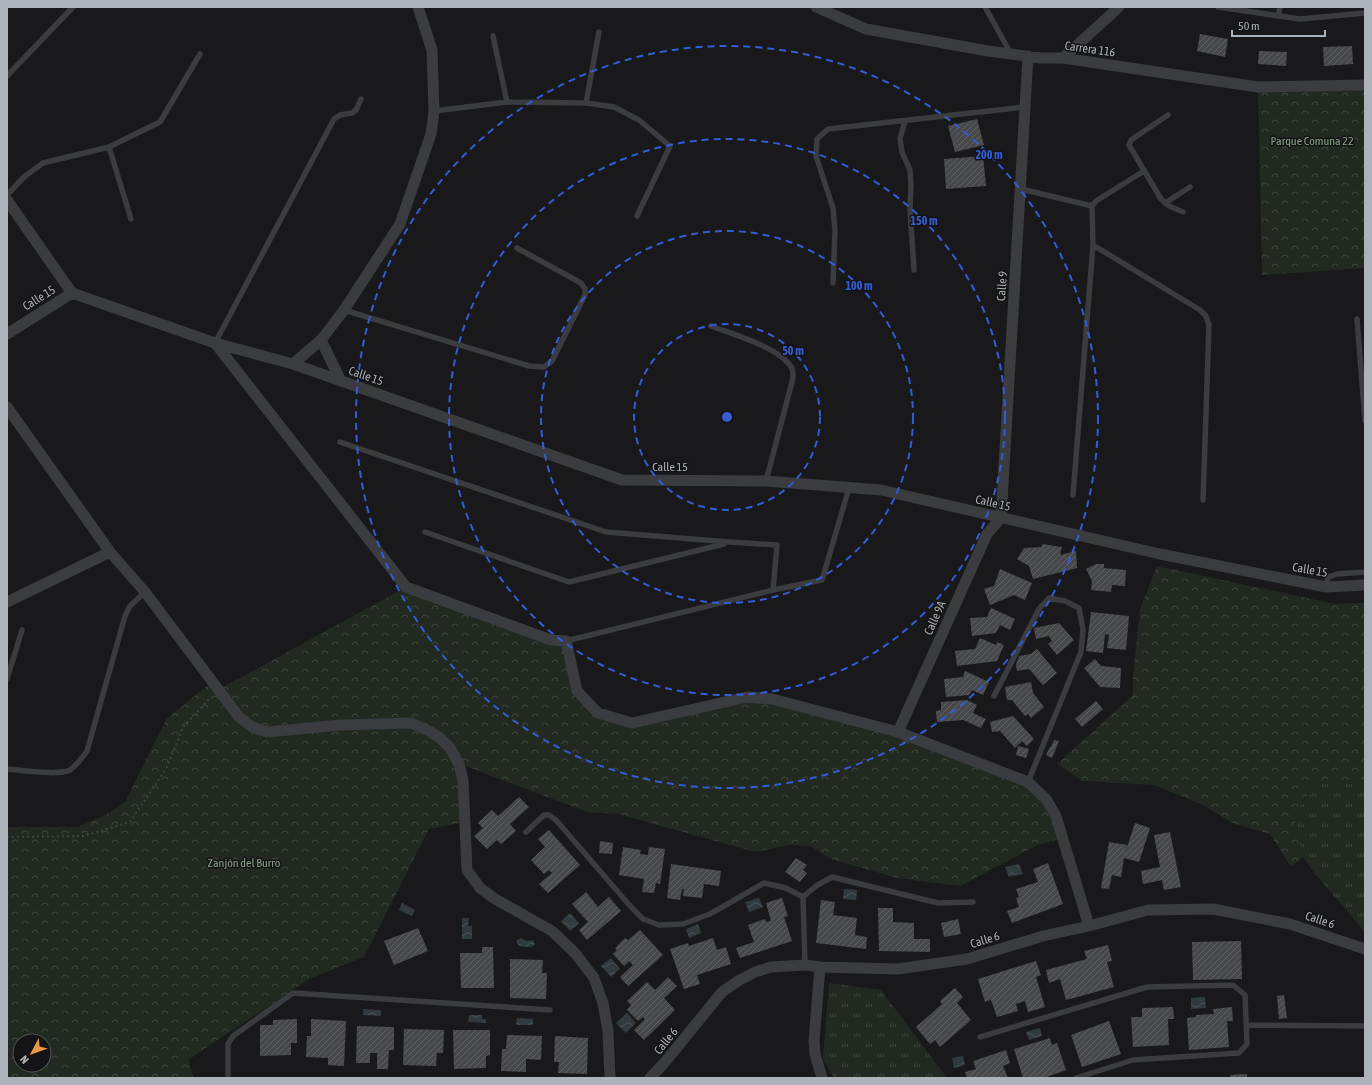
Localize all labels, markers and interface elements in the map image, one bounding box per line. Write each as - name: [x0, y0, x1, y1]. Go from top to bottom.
- scale bar: [1232, 12, 1325, 38]
- text: 50 m: [1238, 19, 1260, 33]
- street label: Carrera 116: [1064, 39, 1117, 60]
- park label: Parque Comuna 22: [1270, 134, 1354, 148]
- text: 200 m: [975, 148, 1003, 162]
- text: 150 m: [910, 214, 938, 228]
- street label: Calle 9: [994, 270, 1010, 301]
- text: 100 m: [845, 279, 873, 293]
- street label: Calle 15: [20, 283, 58, 313]
- text: 50 m: [782, 344, 804, 358]
- street label: Calle 15: [347, 364, 385, 388]
- centre of rings: [720, 410, 734, 424]
- street label: Calle 15: [652, 460, 688, 474]
- street label: Calle 15: [974, 492, 1012, 514]
- street label: Calle 15: [1291, 560, 1329, 580]
- street label: Calle 9A: [921, 599, 949, 637]
- park label: Zanjón del Burro: [208, 856, 281, 870]
- street label: Calle 6: [1304, 909, 1337, 931]
- street label: Calle 6: [969, 929, 1002, 951]
- street label: Calle 6: [651, 1025, 681, 1057]
- north arrow: [12, 1033, 52, 1073]
- text: N: [18, 1053, 31, 1066]

